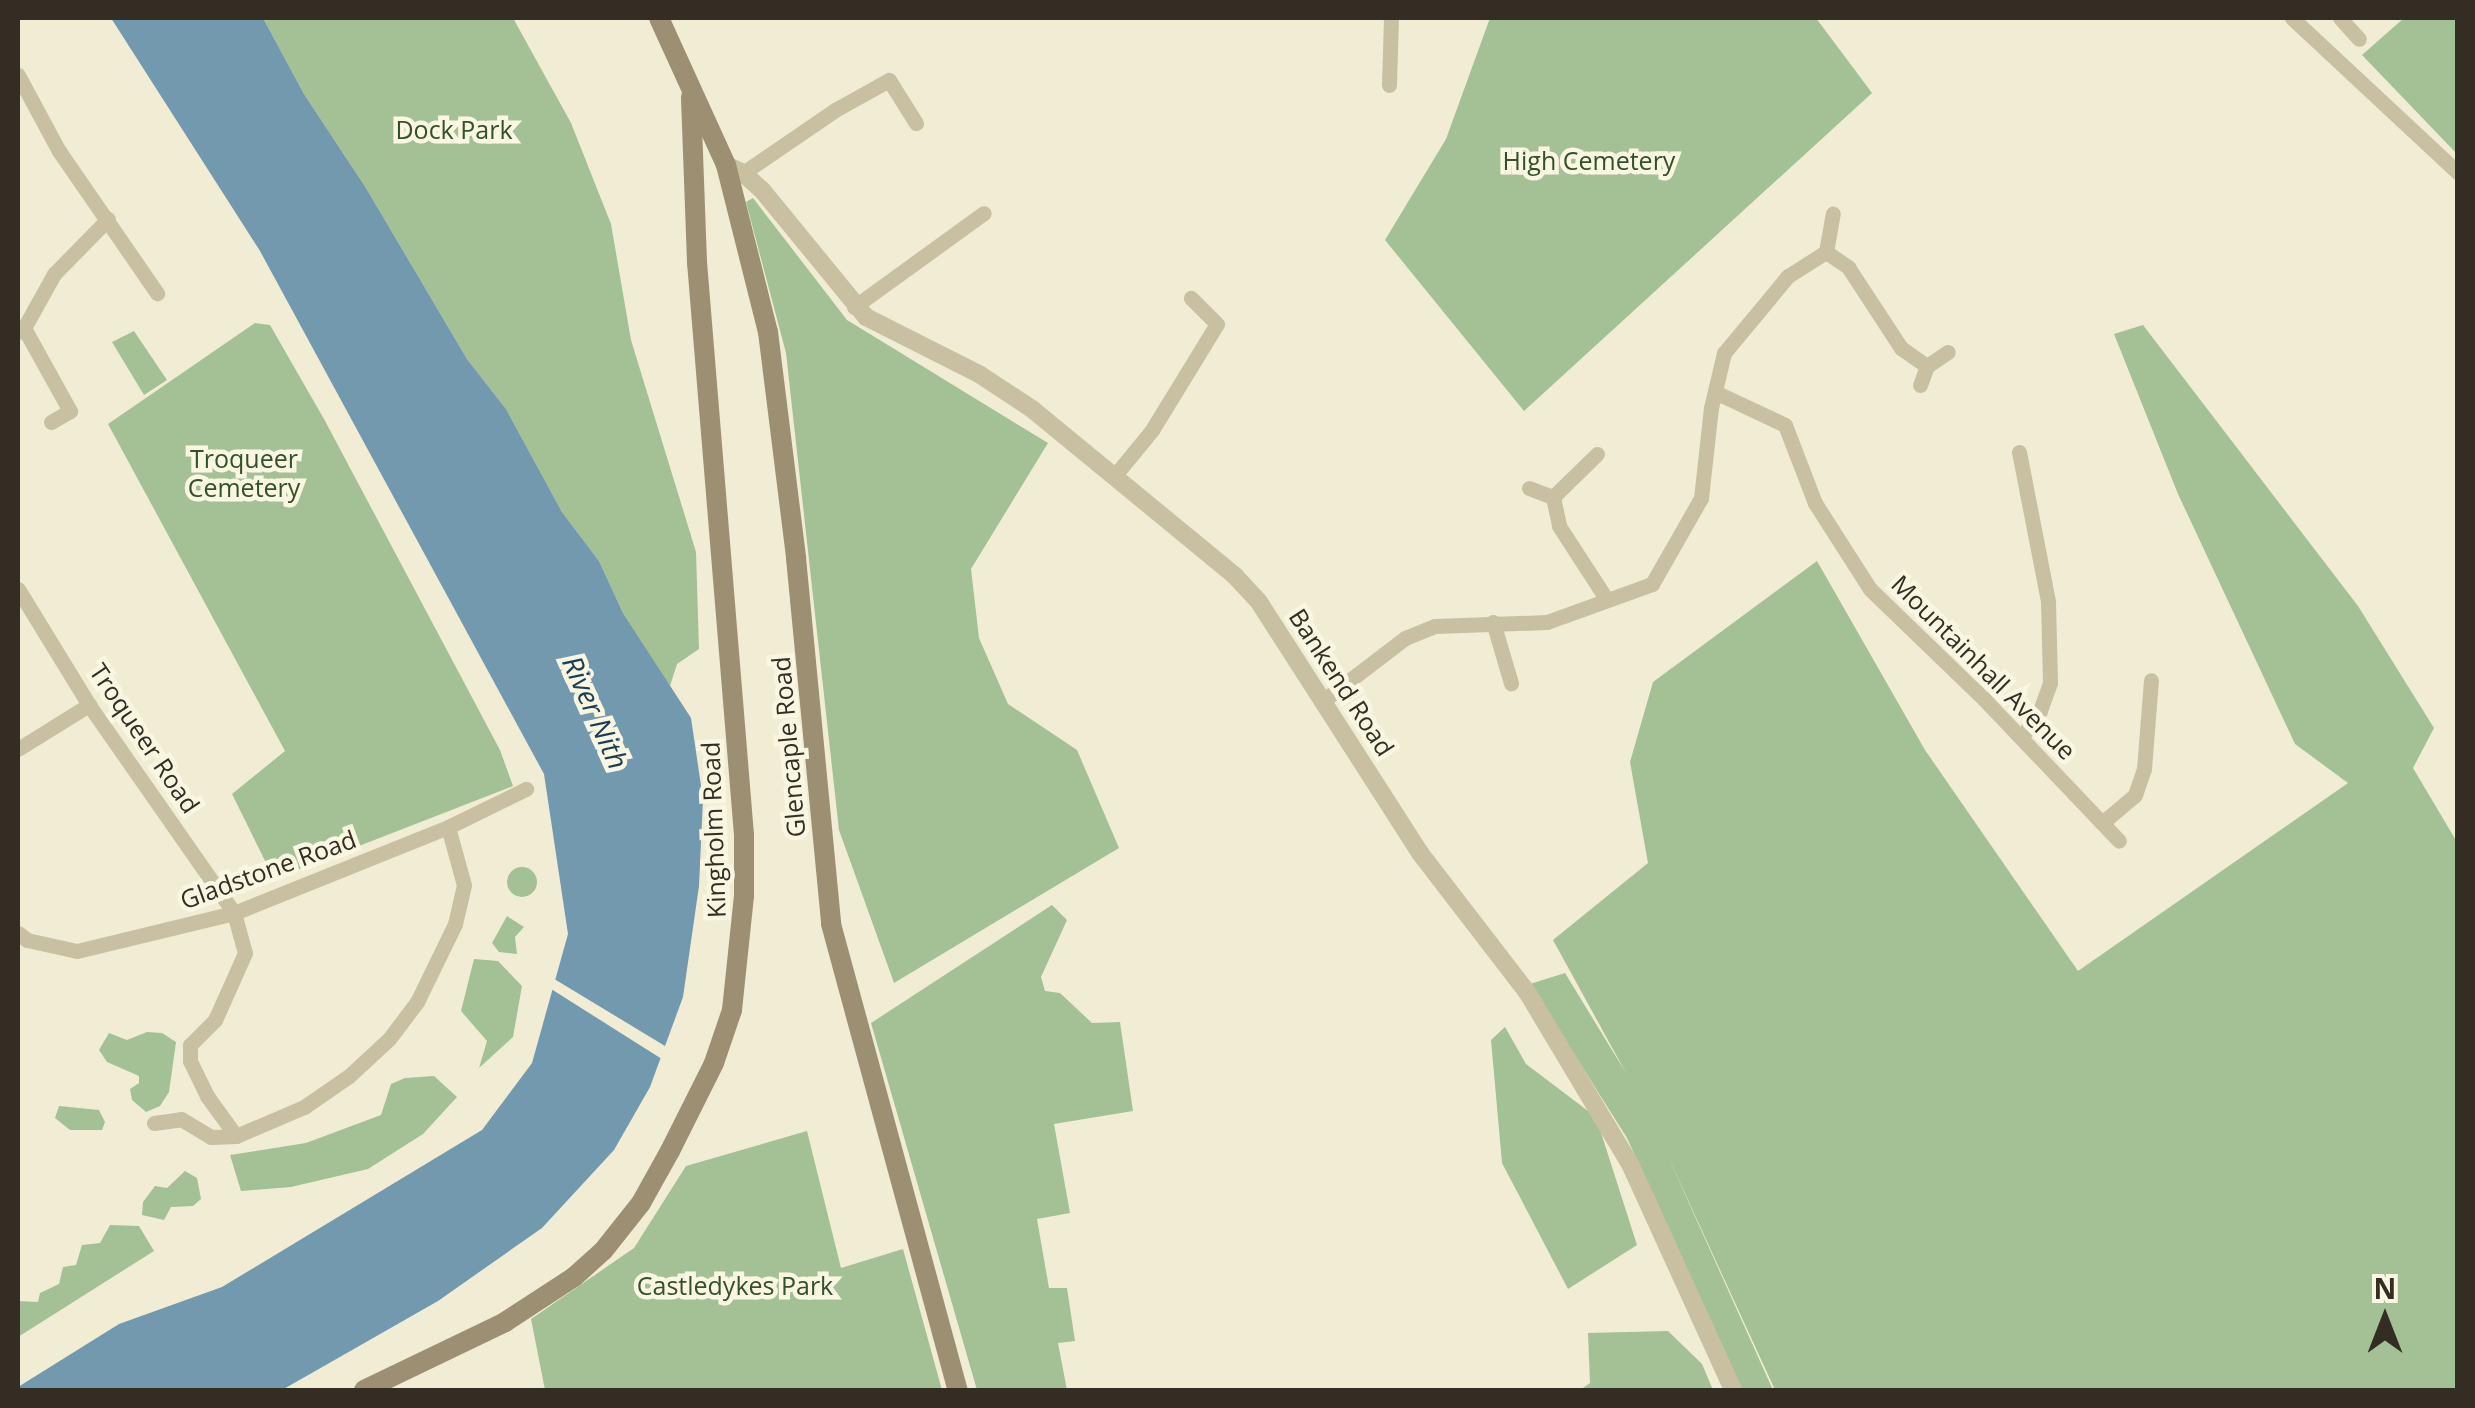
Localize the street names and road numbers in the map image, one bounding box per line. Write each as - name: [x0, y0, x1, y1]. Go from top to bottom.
- street label: Mountainhall Avenue: [1886, 569, 2082, 765]
- street label: Bankend Road: [1283, 603, 1401, 761]
- street label: Glencaple Road: [765, 655, 811, 839]
- street label: Troqueer Road: [84, 657, 206, 819]
- street label: Kingholm Road: [695, 741, 731, 919]
- street label: Gladstone Road: [176, 823, 360, 915]

